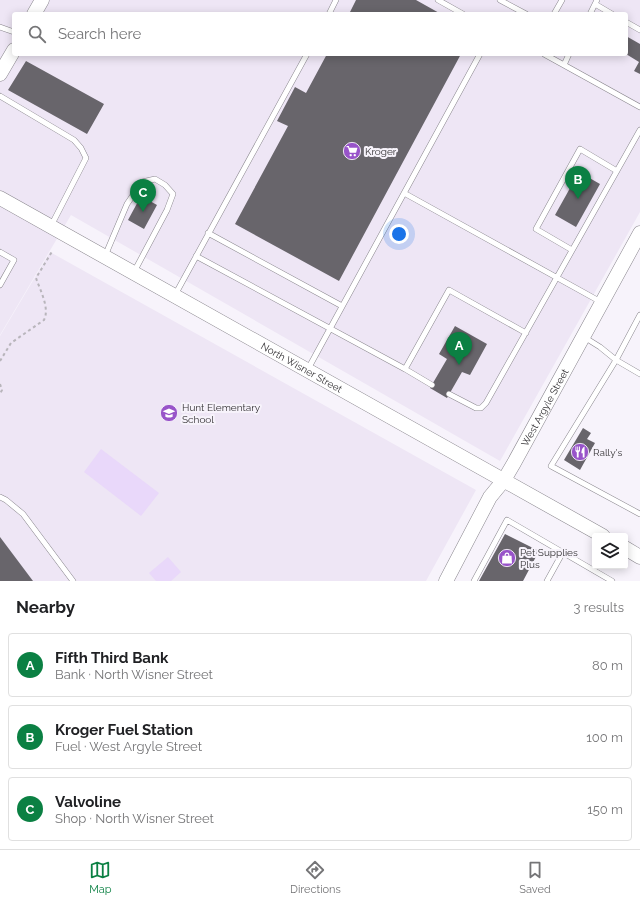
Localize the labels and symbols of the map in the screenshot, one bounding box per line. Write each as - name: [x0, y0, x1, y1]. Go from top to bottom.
- supermarket icon: Kroger: [342, 141, 362, 161]
- place label: Kroger: [365, 146, 397, 157]
- pin: B: [565, 166, 591, 199]
- pin: C: [130, 179, 156, 212]
- your location: [389, 224, 409, 244]
- pin: A: [446, 332, 472, 365]
- street label: North Wisner Street: [259, 340, 345, 395]
- street label: West Argyle Street: [519, 366, 571, 448]
- place label: Hunt Elementary School: [182, 402, 261, 425]
- school or university icon: Hunt Elementary School: [159, 403, 179, 423]
- restaurant icon: Rally's: [570, 442, 590, 462]
- place label: Rally's: [593, 447, 622, 458]
- place label: Pet Supplies Plus: [520, 547, 578, 570]
- shop icon: Pet Supplies Plus: [497, 548, 517, 568]

